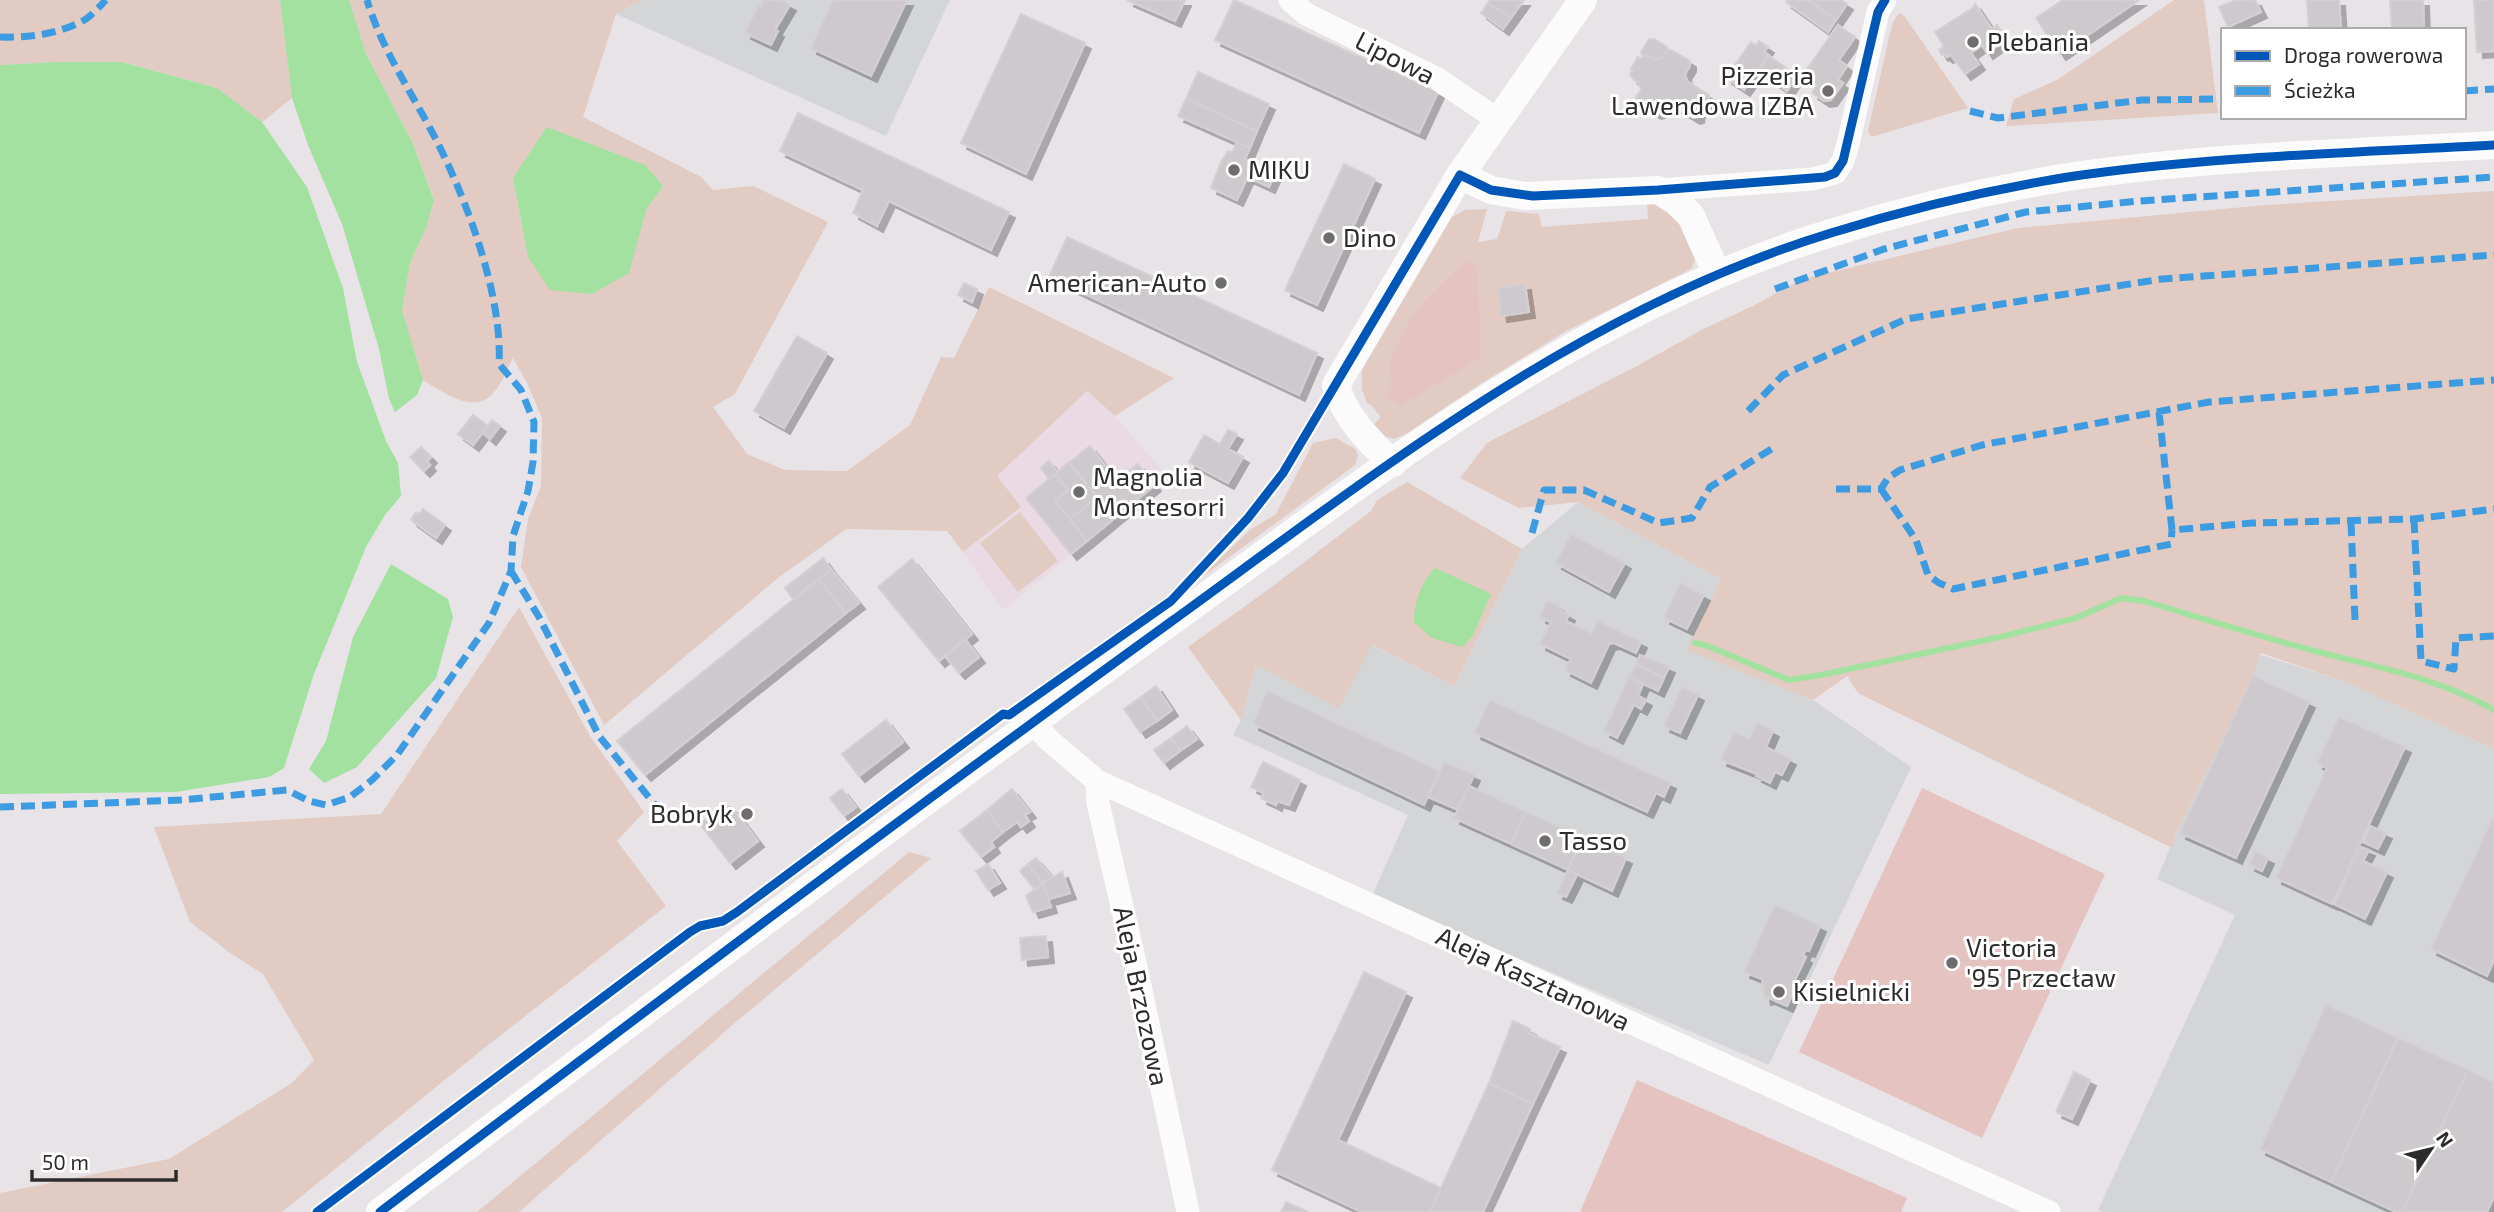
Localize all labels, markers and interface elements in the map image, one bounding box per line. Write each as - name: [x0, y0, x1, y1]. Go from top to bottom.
- street label: Lipowa: [1351, 24, 1441, 90]
- place label: Plebania: [1987, 25, 2089, 56]
- legend: [2221, 28, 2466, 119]
- marker: Plebania: [1965, 34, 1981, 50]
- text: Droga rowerowa: [2284, 42, 2443, 67]
- place label: Pizzeria Lawendowa IZBA: [1611, 59, 1814, 120]
- text: Ścieżka: [2284, 77, 2355, 102]
- marker: Pizzeria Lawendowa IZBA: [1820, 83, 1836, 99]
- place label: MIKU: [1248, 153, 1310, 184]
- marker: MIKU: [1226, 162, 1242, 178]
- place label: Dino: [1343, 221, 1397, 252]
- marker: Dino: [1321, 230, 1337, 246]
- place label: American-Auto: [1028, 266, 1207, 297]
- marker: American-Auto: [1213, 275, 1229, 291]
- place label: Magnolia Montesorri: [1093, 460, 1225, 521]
- marker: Magnolia Montesorri: [1071, 484, 1087, 500]
- place label: Bobryk: [650, 797, 733, 828]
- marker: Bobryk: [739, 806, 755, 822]
- place label: Tasso: [1559, 824, 1627, 855]
- marker: Tasso: [1537, 833, 1553, 849]
- street label: Aleja Brzozowa: [1108, 903, 1177, 1088]
- street label: Aleja Kasztanowa: [1432, 919, 1635, 1036]
- place label: Victoria '95 Przecław: [1966, 931, 2116, 992]
- marker: Victoria '95 Przecław: [1944, 955, 1960, 971]
- place label: Kisielnicki: [1793, 975, 1910, 1006]
- marker: Kisielnicki: [1771, 984, 1787, 1000]
- north arrow: [2396, 1114, 2466, 1184]
- text: N: [2432, 1127, 2459, 1151]
- scale bar: [32, 1138, 175, 1182]
- text: 50 m: [42, 1149, 89, 1174]

